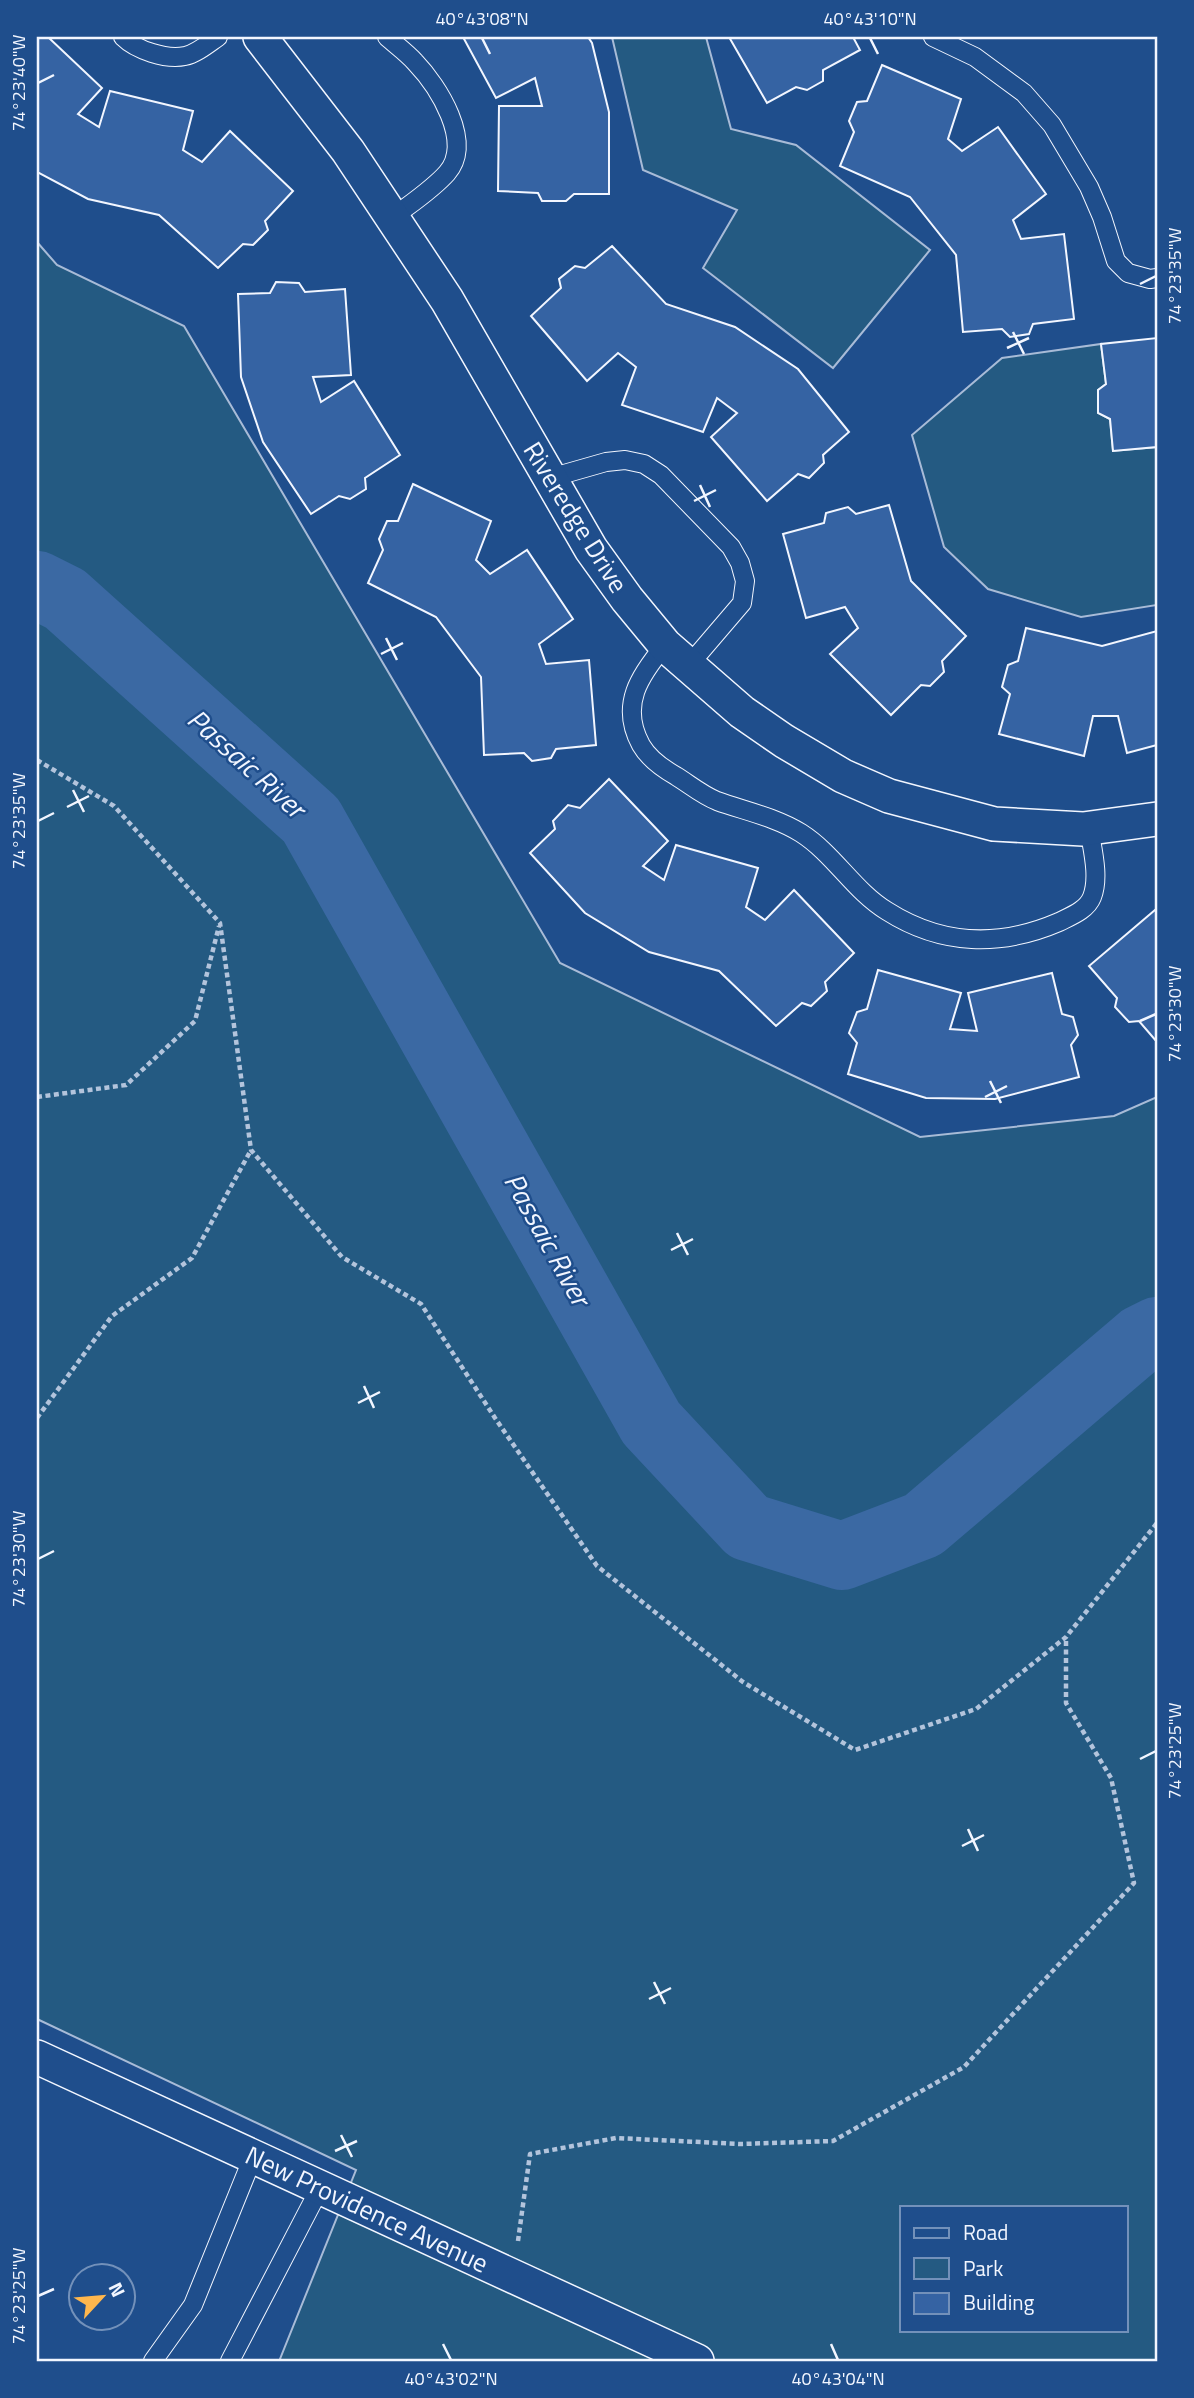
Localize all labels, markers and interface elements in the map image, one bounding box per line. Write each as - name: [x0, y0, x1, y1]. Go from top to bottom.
- text: 40°43'08"N: [435, 5, 529, 32]
- text: 40°43'10"N: [823, 5, 917, 32]
- text: 74°23'40"W: [5, 34, 32, 131]
- text: 74°23'35"W: [1161, 227, 1188, 324]
- street label: Riveredge Drive: [514, 434, 638, 600]
- water label: Passaic River: [178, 698, 318, 830]
- text: 74°23'35"W: [5, 772, 32, 869]
- text: 74°23'30"W: [1161, 965, 1188, 1062]
- water label: Passaic River: [494, 1165, 604, 1316]
- text: 74°23'30"W: [5, 1510, 32, 1607]
- text: 74°23'25"W: [1161, 1702, 1188, 1799]
- street label: New Providence Avenue: [239, 2136, 495, 2282]
- legend: [900, 2206, 1128, 2332]
- text: Road: [963, 2216, 1008, 2248]
- text: 74°23'25"W: [5, 2247, 32, 2344]
- text: Park: [963, 2252, 1003, 2284]
- north arrow: [66, 2262, 136, 2332]
- text: N: [102, 2277, 134, 2302]
- text: Building: [963, 2286, 1035, 2318]
- text: 40°43'02"N: [404, 2365, 498, 2392]
- text: 40°43'04"N: [791, 2365, 885, 2392]

